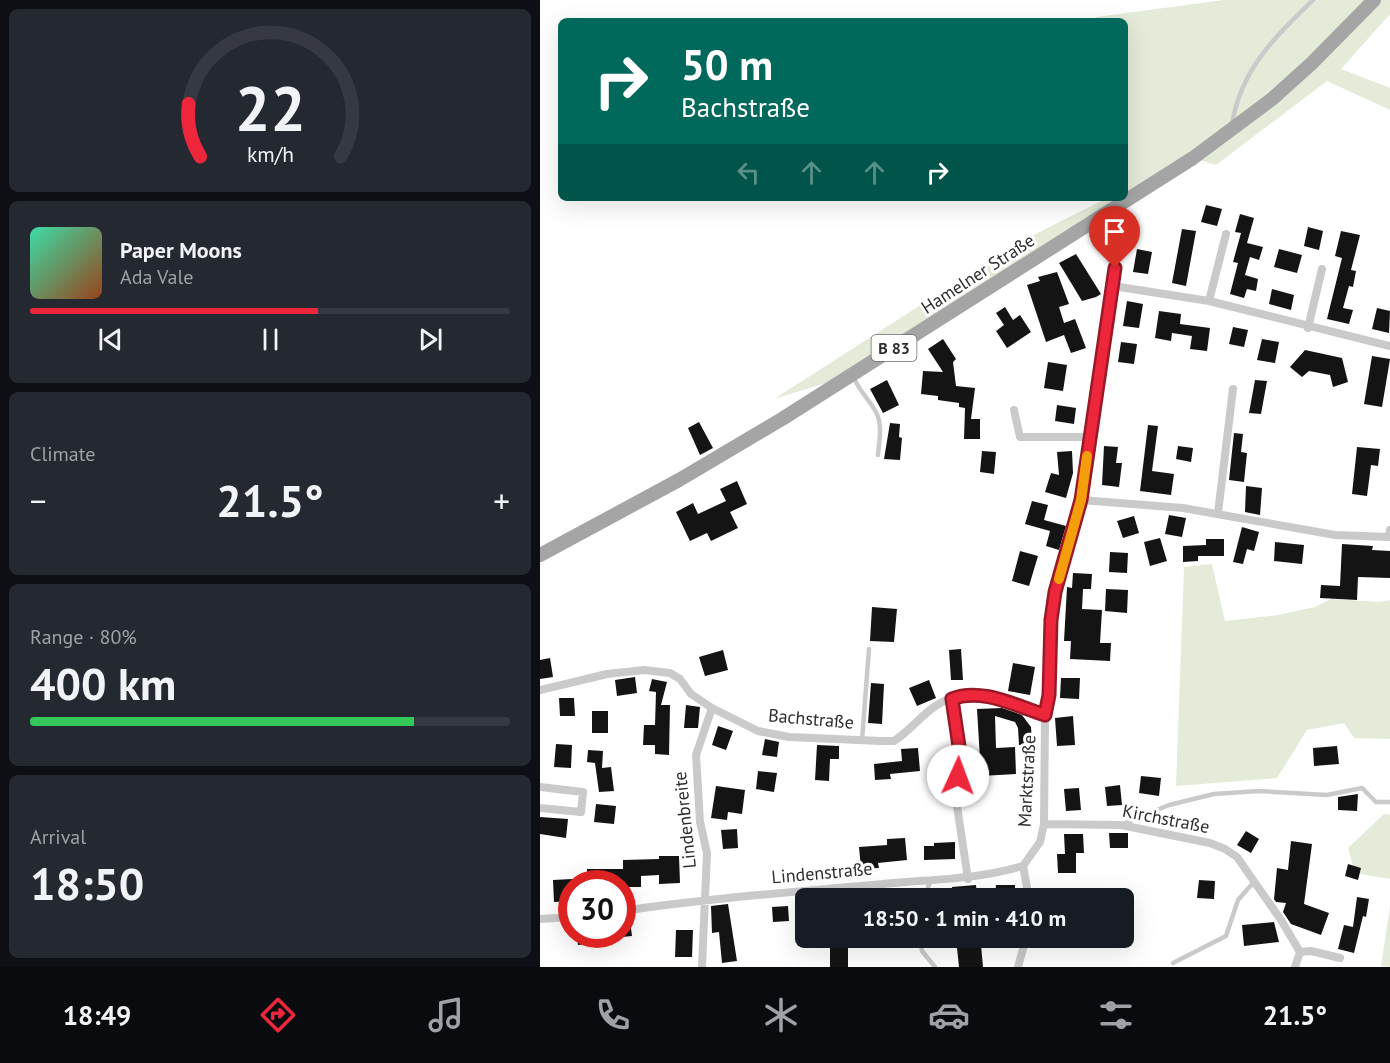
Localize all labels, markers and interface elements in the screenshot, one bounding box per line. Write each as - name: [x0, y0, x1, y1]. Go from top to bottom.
- text: 50 m: [681, 37, 773, 92]
- icon: right: [582, 42, 660, 120]
- text: 22: [235, 67, 305, 148]
- text: Bachstraße: [681, 90, 810, 124]
- text: km/h: [246, 141, 293, 169]
- icon: left: [732, 156, 765, 189]
- icon: ahead: [795, 156, 828, 189]
- icon: ahead: [858, 156, 891, 189]
- icon: right: [921, 156, 954, 189]
- pin: [1089, 206, 1140, 268]
- icon: arrive: [1098, 215, 1131, 248]
- street label: Hamelner Straße: [917, 228, 1039, 319]
- text: Paper Moons: [120, 236, 242, 264]
- text: Ada Vale: [120, 264, 193, 290]
- icon: previous: [94, 323, 127, 356]
- icon: pause: [254, 323, 287, 356]
- icon: next: [414, 323, 447, 356]
- road number: B 83: [872, 335, 916, 361]
- text: Climate: [30, 441, 96, 467]
- text: 21.5°: [216, 471, 324, 529]
- text: −: [30, 479, 47, 522]
- text: +: [493, 479, 510, 522]
- text: Range · 80%: [30, 624, 137, 650]
- text: 400 km: [30, 654, 176, 712]
- street label: Bachstraße: [767, 703, 855, 734]
- street label: Marktstraße: [1013, 734, 1040, 828]
- position arrow: [926, 744, 990, 808]
- street label: Lindenbreite: [668, 770, 701, 870]
- street label: Kirchstraße: [1121, 799, 1212, 838]
- text: Arrival: [30, 824, 86, 850]
- text: 18:50: [30, 854, 144, 912]
- street label: Lindenstraße: [771, 857, 873, 888]
- speed limit sign: 30: [558, 870, 636, 948]
- text: 18:50 · 1 min · 410 m: [863, 904, 1066, 932]
- icon: directions: [257, 994, 299, 1036]
- icon: music: [425, 994, 467, 1036]
- icon: phone: [592, 994, 634, 1036]
- icon: climate: [760, 994, 802, 1036]
- icon: car: [928, 994, 970, 1036]
- icon: filters: [1095, 994, 1137, 1036]
- text: 18:49: [63, 998, 131, 1032]
- text: 21.5°: [1263, 998, 1327, 1032]

